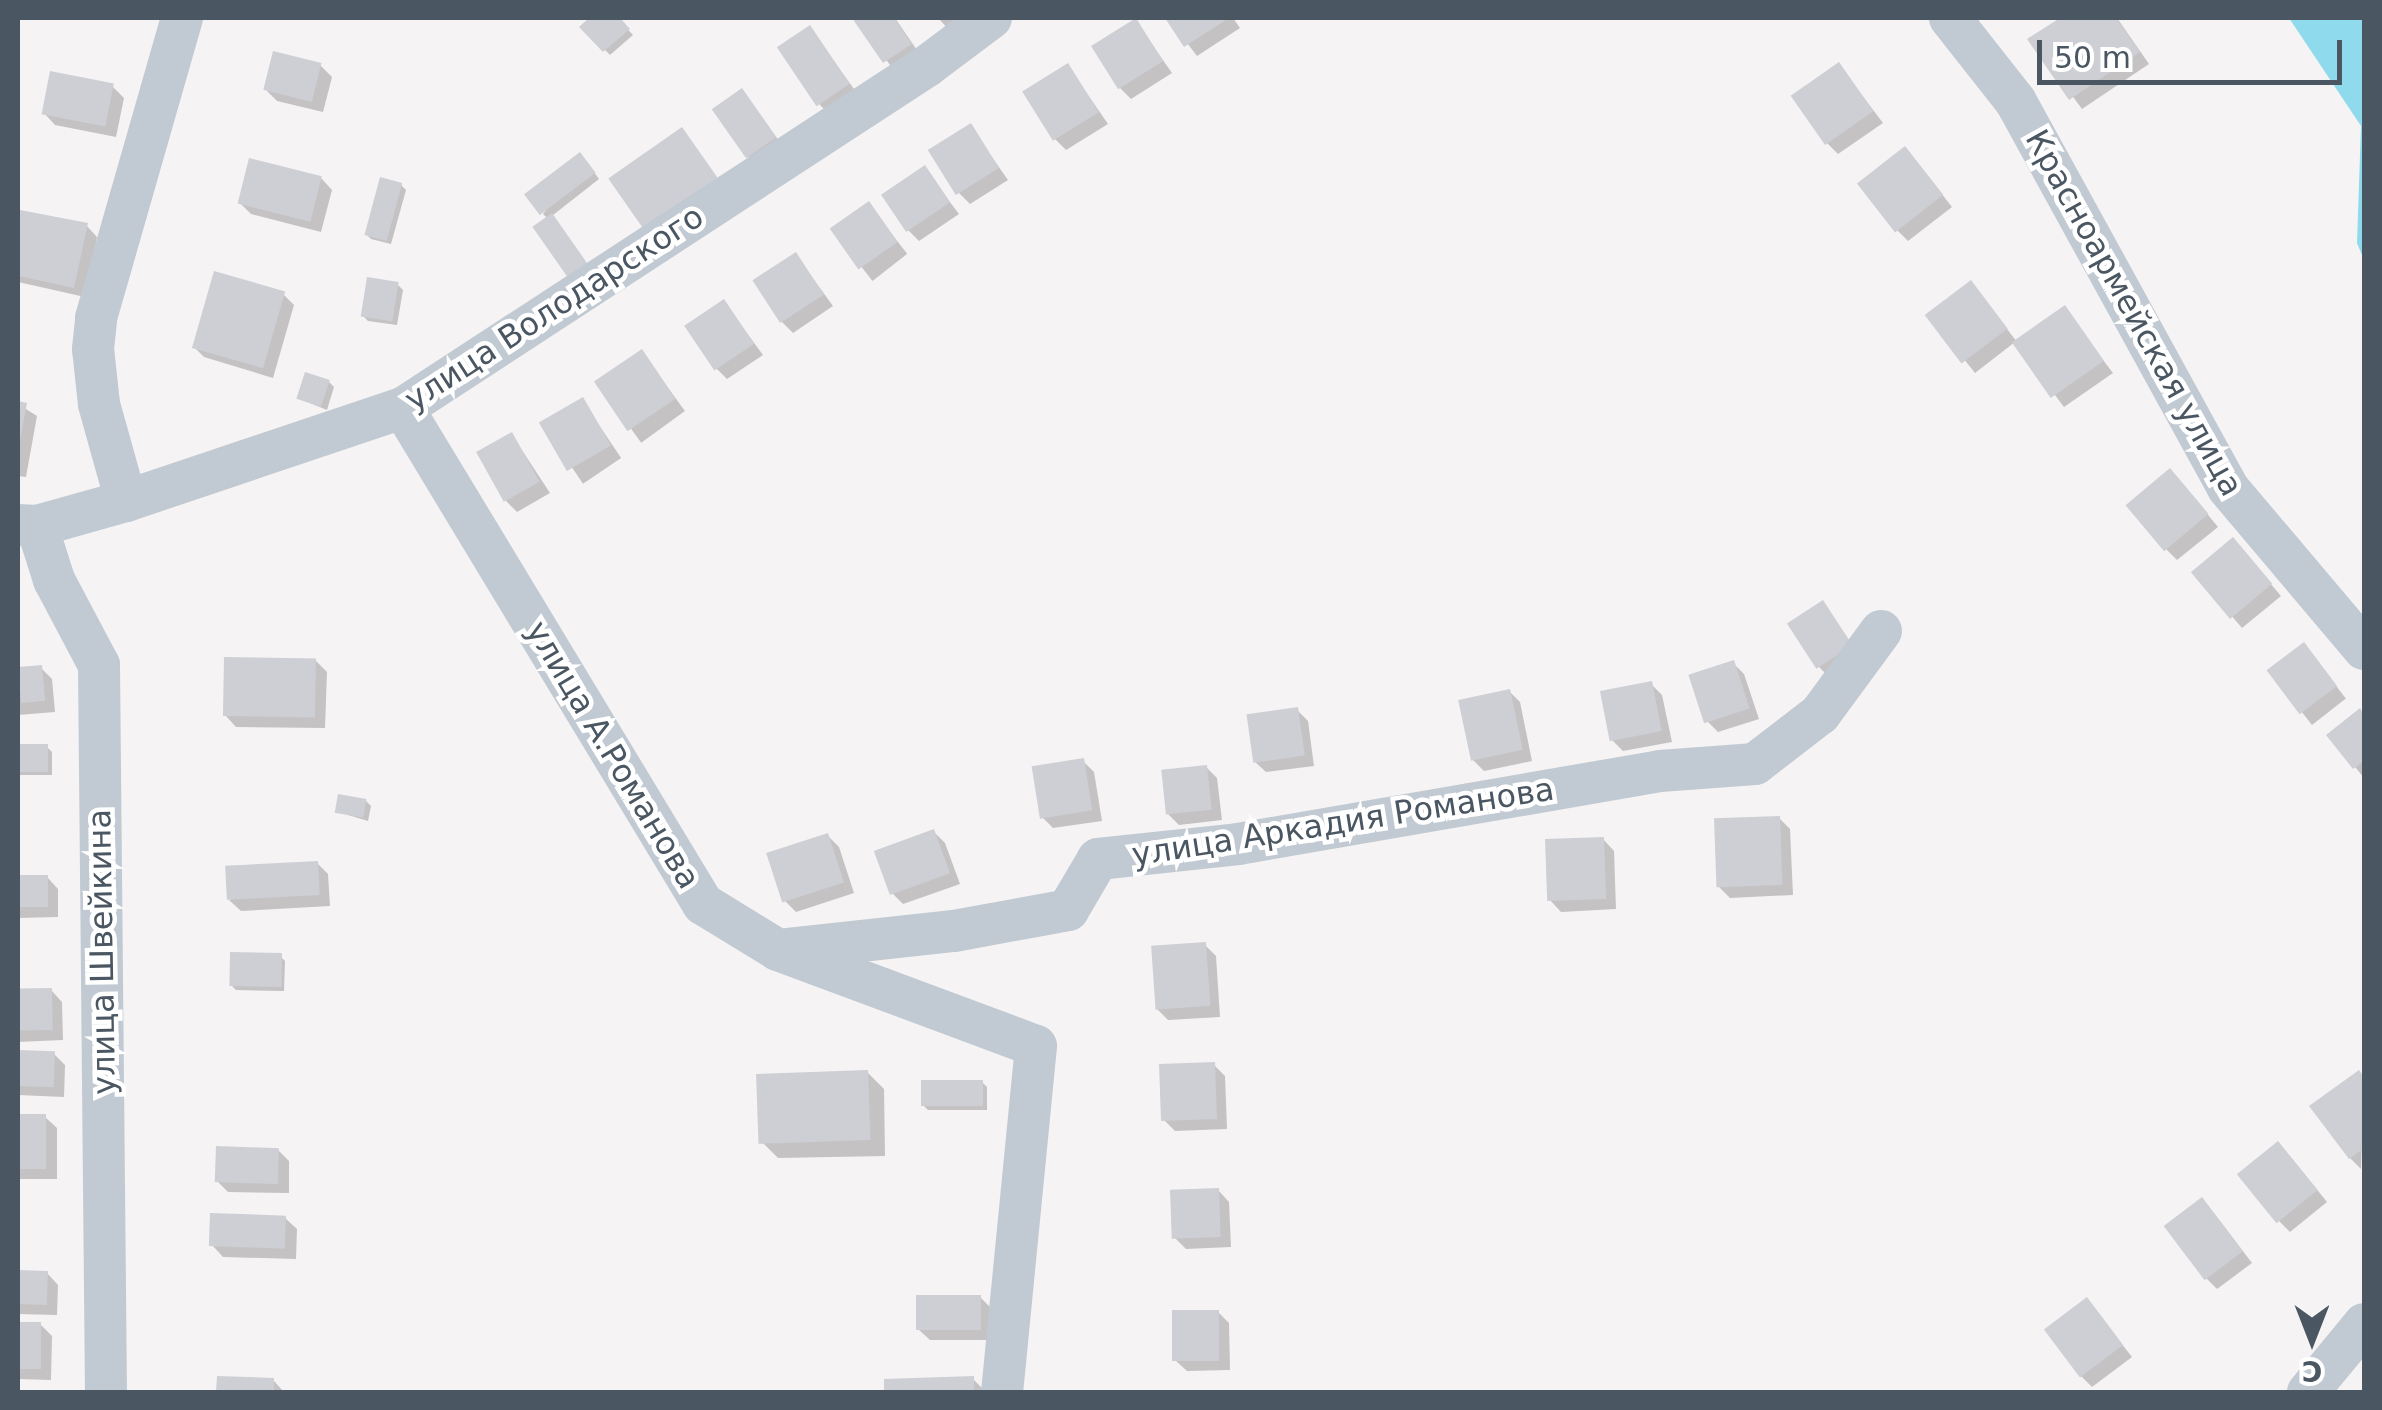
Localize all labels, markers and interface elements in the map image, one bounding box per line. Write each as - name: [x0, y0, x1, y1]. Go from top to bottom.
- scale bar: [2042, 20, 2347, 82]
- text: 50 m: [2054, 40, 2131, 75]
- street label: Красноармейская улица: [2017, 123, 2251, 503]
- street label: улица Володарского: [398, 197, 710, 419]
- street label: улица А.Романова: [518, 614, 708, 896]
- street label: улица Аркадия Романова: [1129, 770, 1557, 874]
- street label: улица Швейкина: [80, 809, 124, 1095]
- north arrow: [2262, 1290, 2362, 1390]
- text: С: [2302, 1354, 2322, 1387]

